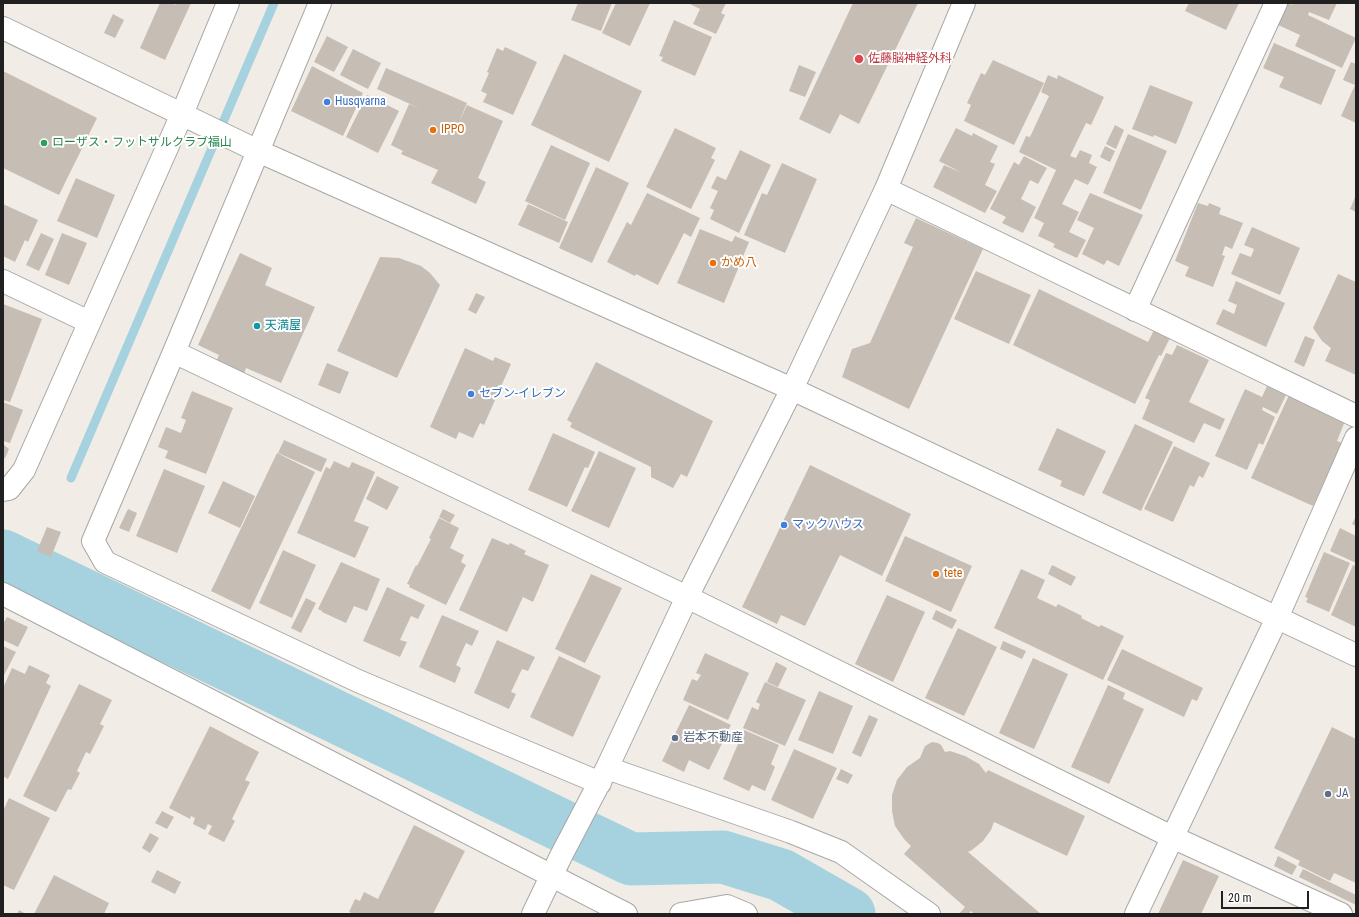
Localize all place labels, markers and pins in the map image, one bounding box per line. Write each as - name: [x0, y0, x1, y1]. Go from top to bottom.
- place label: 佐藤脳神経外科: [868, 52, 952, 66]
- marker: 佐藤脳神経外科: [853, 53, 865, 65]
- place label: Husqvarna: [335, 95, 386, 109]
- marker: Husqvarna: [322, 97, 332, 107]
- place label: IPPO: [441, 123, 465, 137]
- marker: IPPO: [428, 125, 438, 135]
- place label: ローザス・フットサルクラブ福山: [52, 136, 232, 150]
- marker: ローザス・フットサルクラブ福山: [39, 138, 49, 148]
- place label: かめ八: [721, 256, 757, 270]
- marker: かめ八: [708, 258, 718, 268]
- place label: 天満屋: [265, 319, 301, 333]
- marker: 天満屋: [252, 321, 262, 331]
- place label: セブン-イレブン: [479, 387, 566, 401]
- marker: セブン-イレブン: [466, 389, 476, 399]
- place label: マックハウス: [792, 518, 864, 532]
- marker: マックハウス: [779, 520, 789, 530]
- place label: tete: [944, 567, 962, 581]
- marker: tete: [931, 569, 941, 579]
- place label: 岩本不動産: [683, 731, 743, 745]
- marker: 岩本不動産: [670, 733, 680, 743]
- place label: JA: [1336, 787, 1349, 801]
- marker: JA: [1323, 789, 1333, 799]

